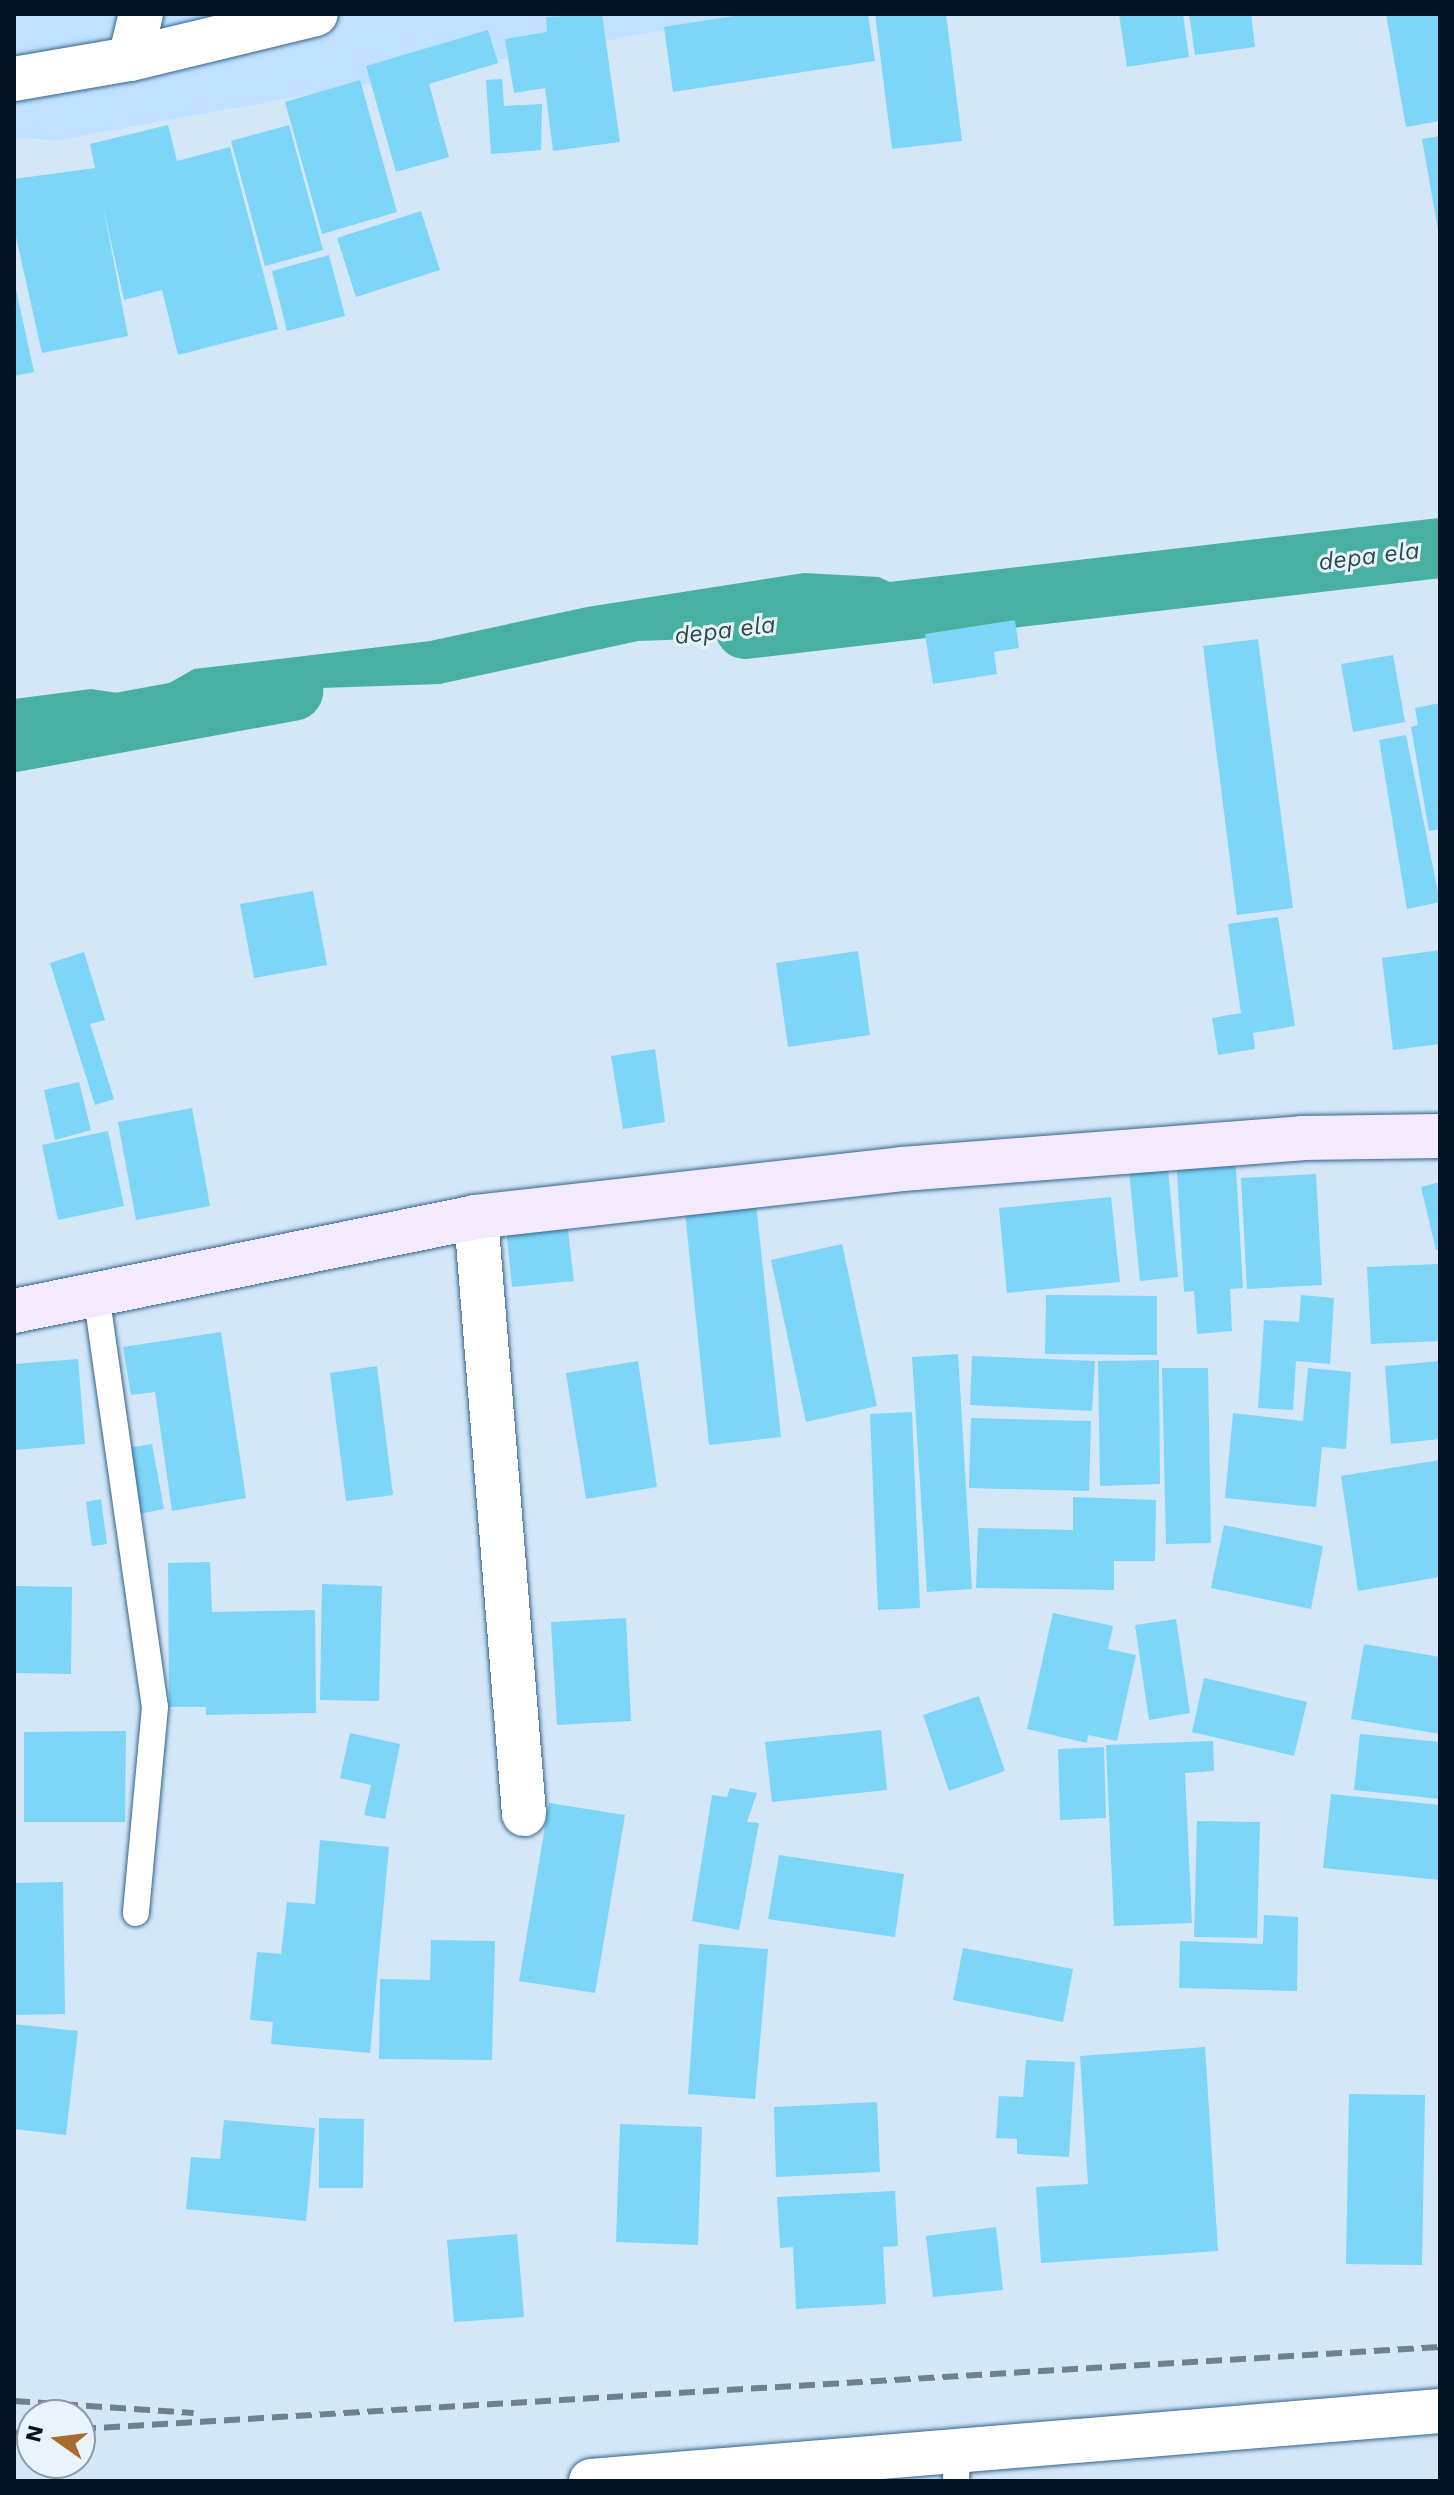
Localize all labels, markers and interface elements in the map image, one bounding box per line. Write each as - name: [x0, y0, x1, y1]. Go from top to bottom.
- water label: depa ela: [1317, 537, 1421, 577]
- water label: depa ela: [673, 611, 777, 651]
- north arrow: [16, 2399, 96, 2479]
- text: N: [20, 2423, 48, 2444]

